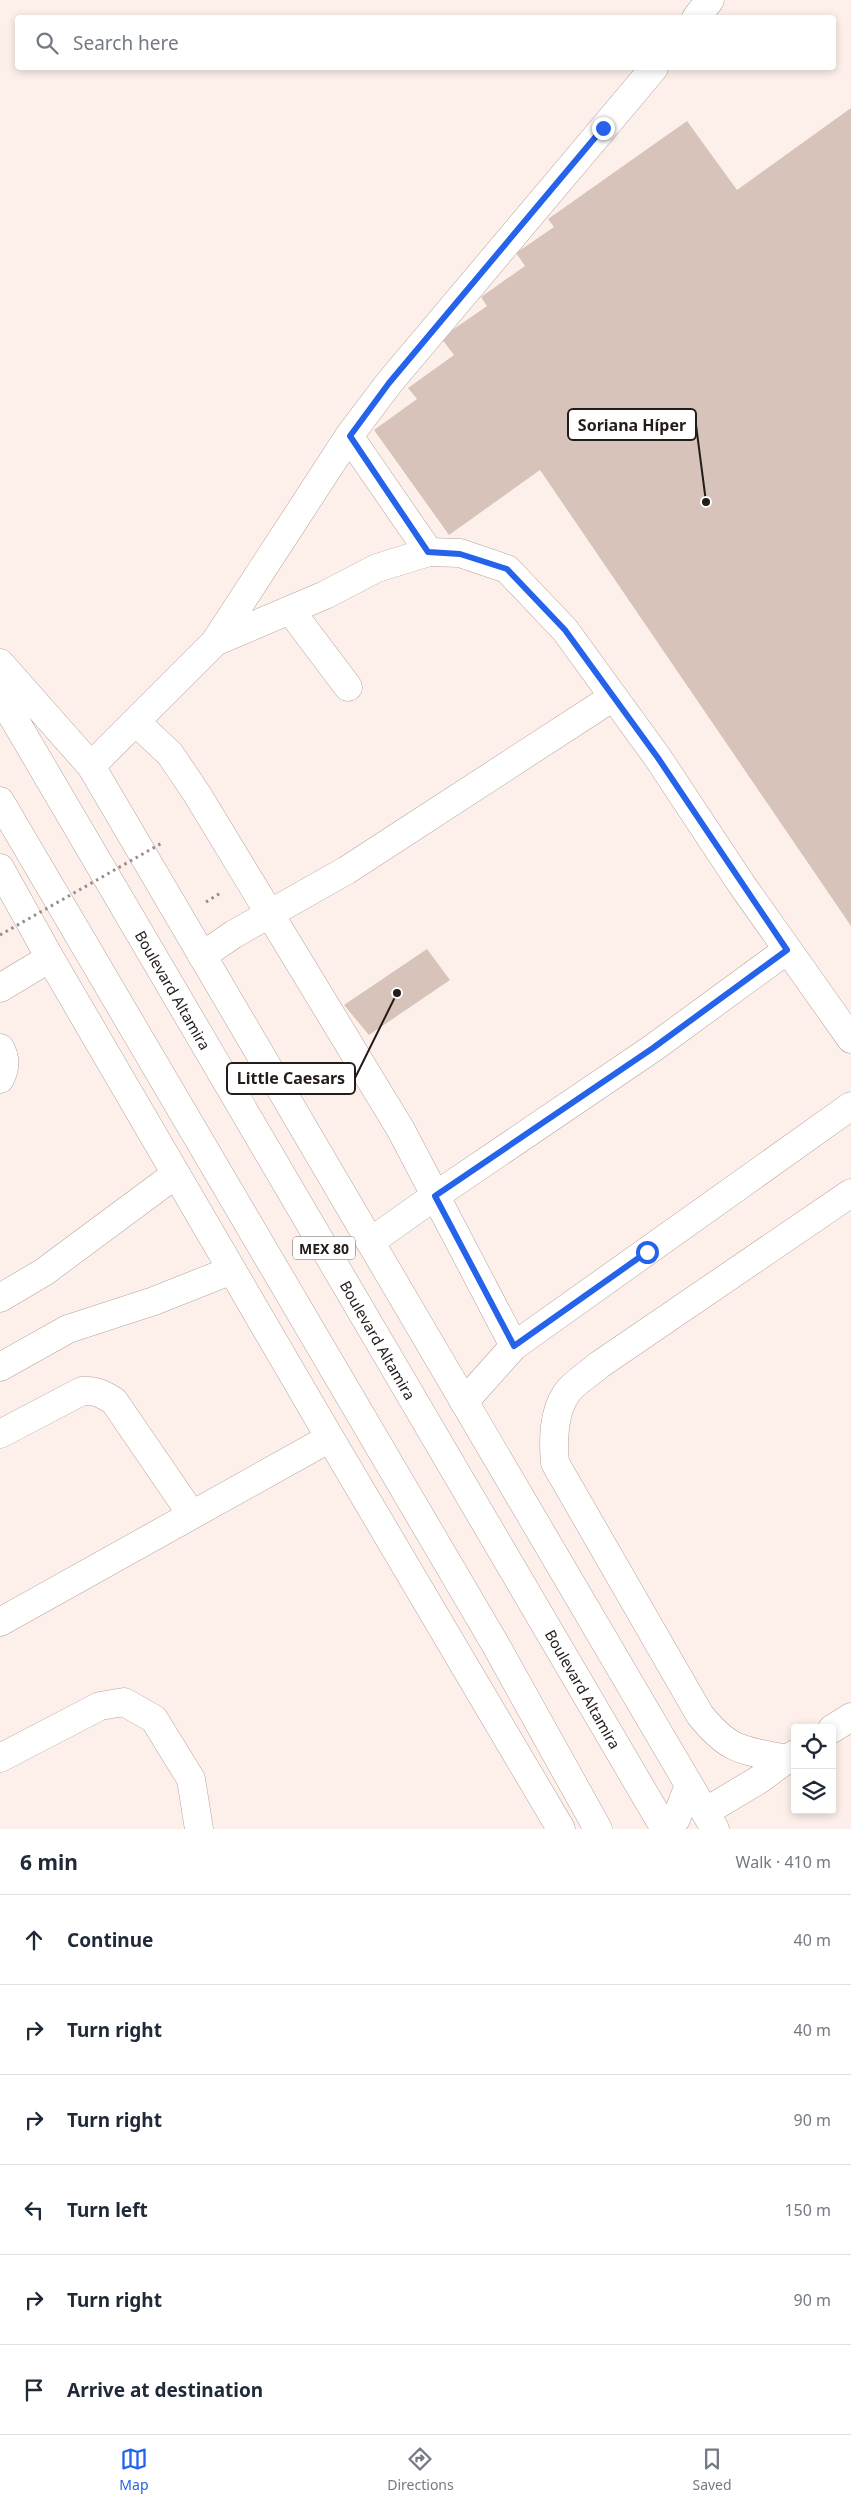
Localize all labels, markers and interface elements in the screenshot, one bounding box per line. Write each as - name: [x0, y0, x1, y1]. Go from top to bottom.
- search box: [15, 15, 836, 70]
- icon: search: [33, 29, 61, 57]
- text: Search here: [73, 30, 179, 56]
- route end: [592, 117, 615, 140]
- callout: Soriana Híper: [568, 409, 696, 440]
- text: Soriana Híper: [578, 414, 686, 436]
- street label: Boulevard Altamira: [131, 927, 215, 1053]
- callout: Little Caesars: [227, 1063, 355, 1094]
- text: Little Caesars: [237, 1067, 345, 1089]
- road number: MEX 80: [293, 1236, 355, 1260]
- route start: [636, 1241, 659, 1264]
- street label: Boulevard Altamira: [336, 1277, 420, 1403]
- street label: Boulevard Altamira: [541, 1626, 625, 1752]
- map controls: [791, 1724, 836, 1814]
- button: locate: [791, 1724, 836, 1769]
- button: layers: [791, 1769, 836, 1814]
- text: 6 min: [20, 1848, 78, 1876]
- text: Walk · 410 m: [736, 1851, 831, 1873]
- icon: ahead: [20, 1926, 48, 1954]
- text: Continue: [67, 1927, 153, 1953]
- text: 40 m: [794, 1929, 831, 1951]
- icon: right: [20, 2016, 48, 2044]
- text: Turn right: [67, 2017, 162, 2043]
- text: 40 m: [794, 2019, 831, 2041]
- icon: right: [20, 2106, 48, 2134]
- text: Turn right: [67, 2107, 162, 2133]
- text: 90 m: [794, 2109, 831, 2131]
- icon: left: [20, 2196, 48, 2224]
- text: Turn left: [67, 2197, 148, 2223]
- text: 150 m: [784, 2199, 831, 2221]
- icon: right: [20, 2286, 48, 2314]
- text: Turn right: [67, 2287, 162, 2313]
- text: 90 m: [794, 2289, 831, 2311]
- icon: arrive: [20, 2376, 48, 2404]
- text: Arrive at destination: [67, 2377, 263, 2403]
- tab: Map: [119, 2445, 149, 2494]
- tab: Directions: [387, 2445, 454, 2494]
- tab: Saved: [692, 2445, 732, 2494]

